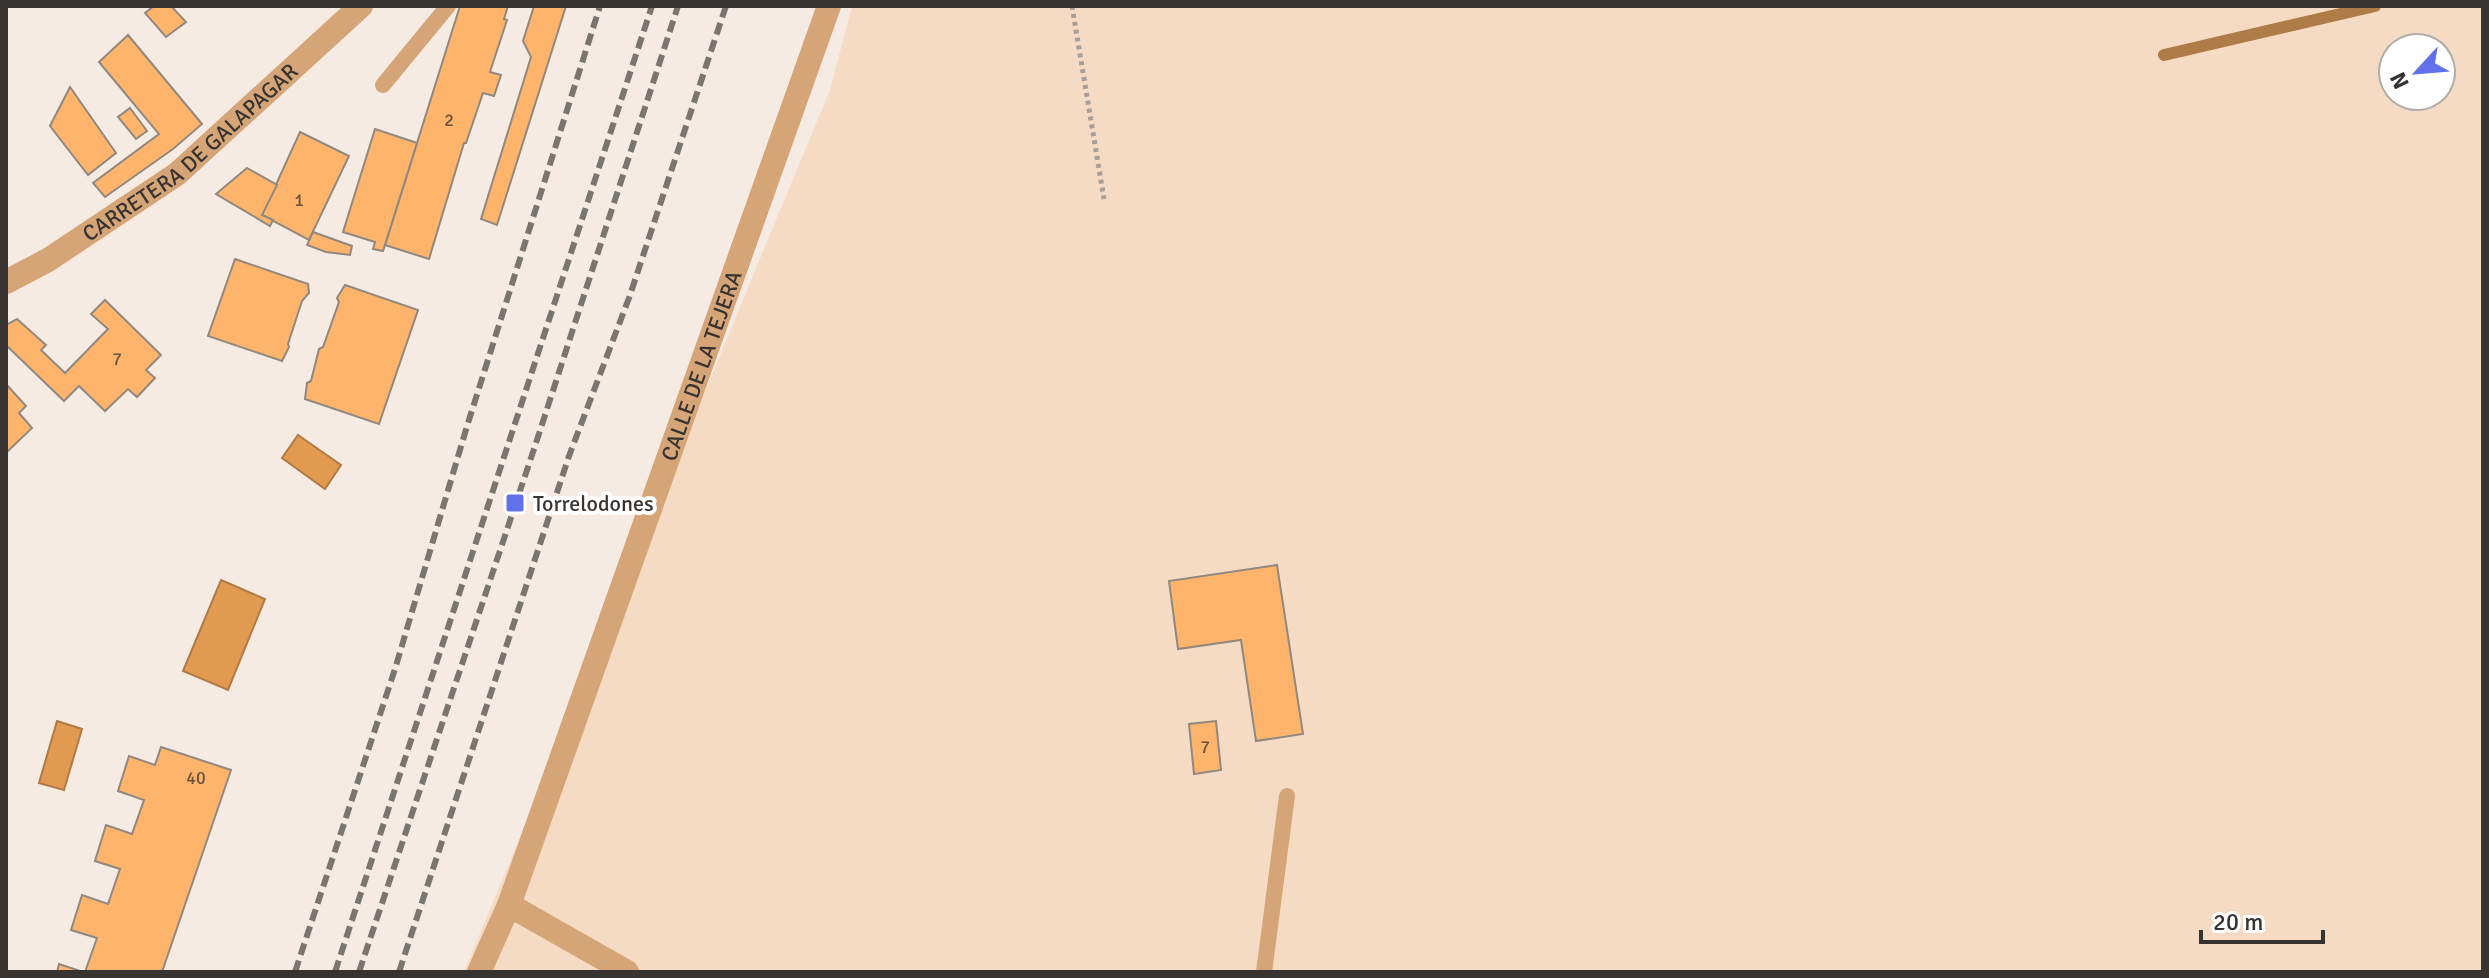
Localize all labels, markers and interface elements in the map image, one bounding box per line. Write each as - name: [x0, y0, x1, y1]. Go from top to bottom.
- north arrow: [2377, 32, 2457, 112]
- street label: CARRETERA DE GALAPAGAR: [77, 57, 303, 247]
- text: N: [2384, 68, 2415, 93]
- house number: 2: [444, 109, 454, 131]
- house number: 1: [294, 189, 304, 211]
- street label: CALLE DE LA TEJERA: [655, 266, 747, 464]
- house number: 7: [112, 348, 122, 370]
- place label: Torrelodones: [533, 490, 654, 517]
- marker: Torrelodones: [504, 492, 526, 514]
- house number: 7: [1200, 736, 1210, 758]
- house number: 40: [186, 767, 206, 789]
- scale bar: [2201, 894, 2323, 944]
- text: 20 m: [2213, 907, 2263, 937]

